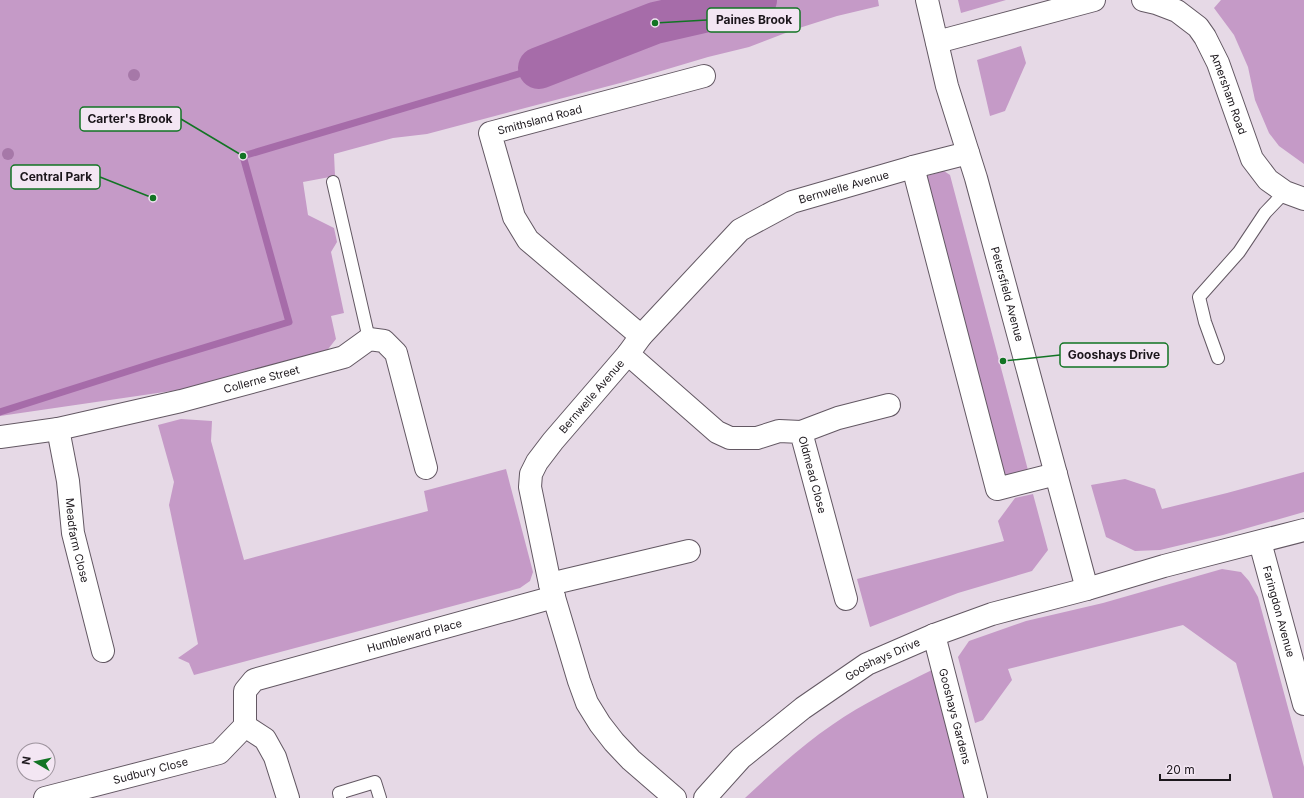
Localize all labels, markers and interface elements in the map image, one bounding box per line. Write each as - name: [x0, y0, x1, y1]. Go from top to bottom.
- callout: Paines Brook: [707, 8, 800, 32]
- text: Paines Brook: [716, 12, 792, 27]
- street label: Amersham Road: [1207, 51, 1250, 136]
- street label: Smithsland Road: [496, 102, 584, 138]
- callout: Carter's Brook: [80, 107, 181, 131]
- text: Carter's Brook: [87, 111, 173, 126]
- callout: Central Park: [11, 165, 100, 189]
- street label: Bernwelle Avenue: [797, 167, 890, 207]
- text: Central Park: [20, 169, 92, 184]
- street label: Petersfield Avenue: [988, 245, 1027, 343]
- callout: Gooshays Drive: [1060, 343, 1168, 367]
- text: Gooshays Drive: [1068, 347, 1160, 362]
- street label: Bernwelle Avenue: [556, 356, 627, 436]
- street label: Collerne Street: [222, 362, 301, 396]
- street label: Oldmead Close: [795, 434, 830, 515]
- street label: Meadfarm Close: [63, 497, 92, 584]
- street label: Faringdon Avenue: [1260, 564, 1298, 659]
- street label: Humbleward Place: [366, 616, 463, 655]
- street label: Gooshays Drive: [842, 635, 922, 684]
- street label: Gooshays Gardens: [936, 667, 974, 766]
- north arrow: [16, 742, 56, 782]
- street label: Sudbury Close: [112, 754, 189, 787]
- text: N: [19, 755, 34, 766]
- scale bar: [1160, 756, 1230, 782]
- text: 20 m: [1166, 762, 1195, 777]

